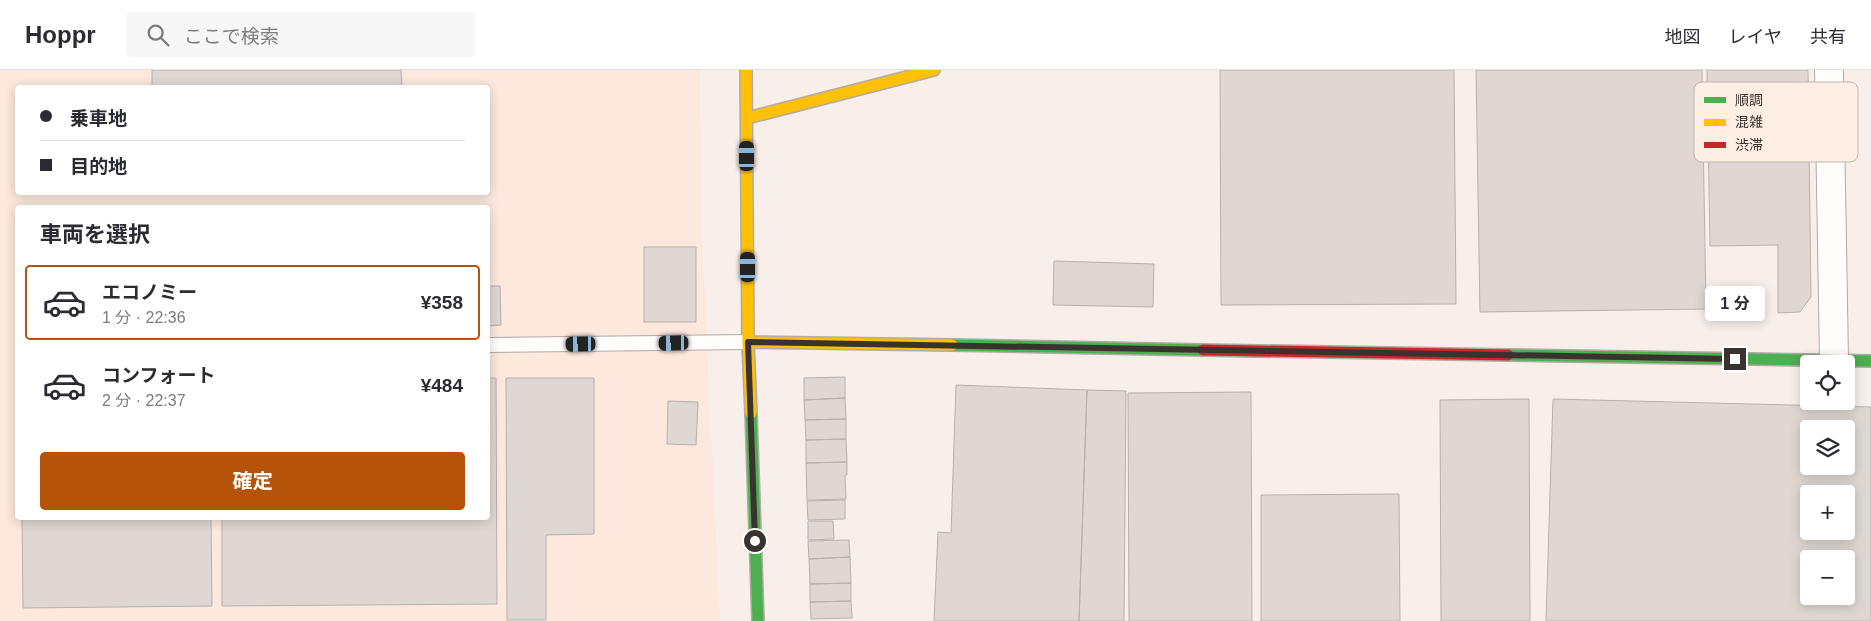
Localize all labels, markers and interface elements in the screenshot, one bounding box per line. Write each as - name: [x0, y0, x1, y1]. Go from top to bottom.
- search box: [126, 12, 476, 57]
- text: Hoppr: [25, 21, 96, 48]
- icon: search: [144, 21, 172, 49]
- text: ここで検索: [184, 26, 279, 47]
- text: 地図: [1665, 27, 1701, 47]
- text: レイヤ: [1729, 27, 1782, 47]
- text: 共有: [1810, 27, 1846, 47]
- legend: [1694, 82, 1858, 162]
- text: 順調: [1735, 92, 1763, 108]
- text: 乗車地: [70, 108, 127, 129]
- text: 混雑: [1735, 114, 1763, 130]
- text: 渋滞: [1735, 137, 1763, 153]
- car: [739, 141, 754, 171]
- text: 目的地: [70, 156, 127, 177]
- text: 車両を選択: [40, 222, 150, 247]
- car: [740, 252, 755, 282]
- icon: car: [42, 280, 87, 325]
- text: エコノミー: [102, 282, 197, 303]
- callout: 1 分: [1705, 286, 1765, 322]
- text: ¥358: [421, 292, 463, 313]
- text: 1 分: [1720, 295, 1750, 312]
- text: 1 分 · 22:36: [102, 309, 186, 326]
- car: [658, 335, 689, 351]
- car: [565, 336, 596, 352]
- route end: [1724, 348, 1746, 370]
- map controls: [1800, 355, 1855, 605]
- button: locate: [1800, 355, 1855, 410]
- icon: car: [42, 363, 87, 408]
- text: コンフォート: [102, 365, 215, 386]
- text: ¥484: [421, 375, 463, 396]
- text: 2 分 · 22:37: [102, 392, 186, 409]
- button: layers: [1800, 420, 1855, 475]
- button: 確定: [40, 452, 465, 510]
- button: +: [1800, 485, 1855, 540]
- route start: [744, 530, 766, 552]
- button: −: [1800, 550, 1855, 605]

